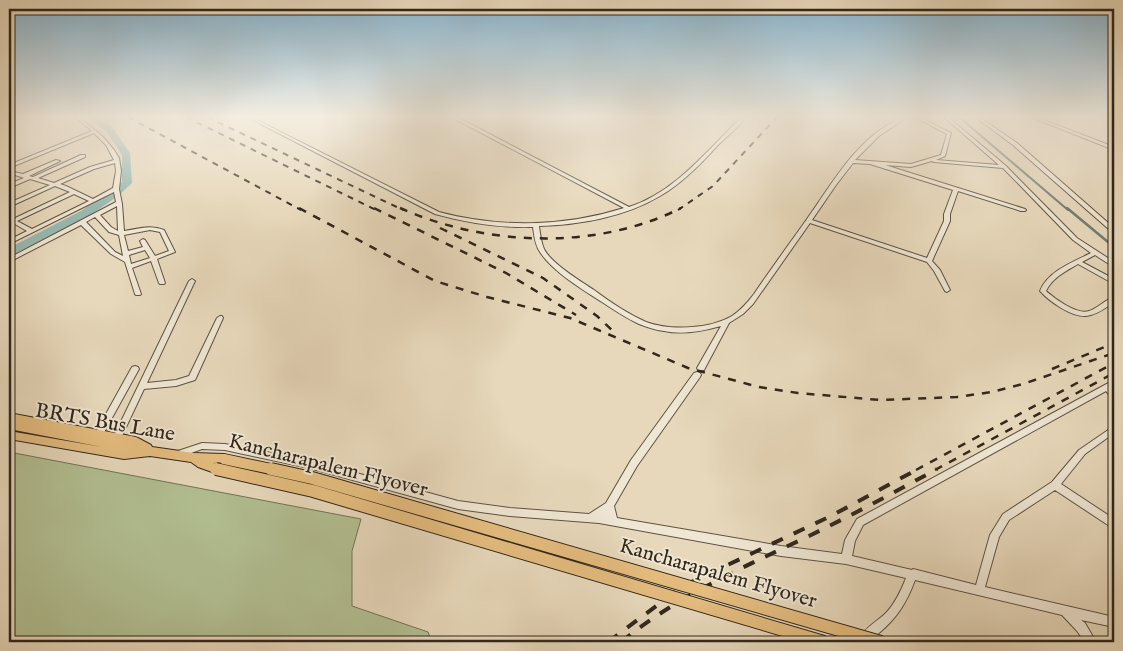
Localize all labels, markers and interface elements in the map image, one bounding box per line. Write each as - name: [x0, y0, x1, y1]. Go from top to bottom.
- street label: BRTS Bus Lane: [33, 397, 177, 449]
- street label: Kancharapalem Flyover: [226, 428, 431, 504]
- street label: Kancharapalem Flyover: [616, 533, 820, 615]

